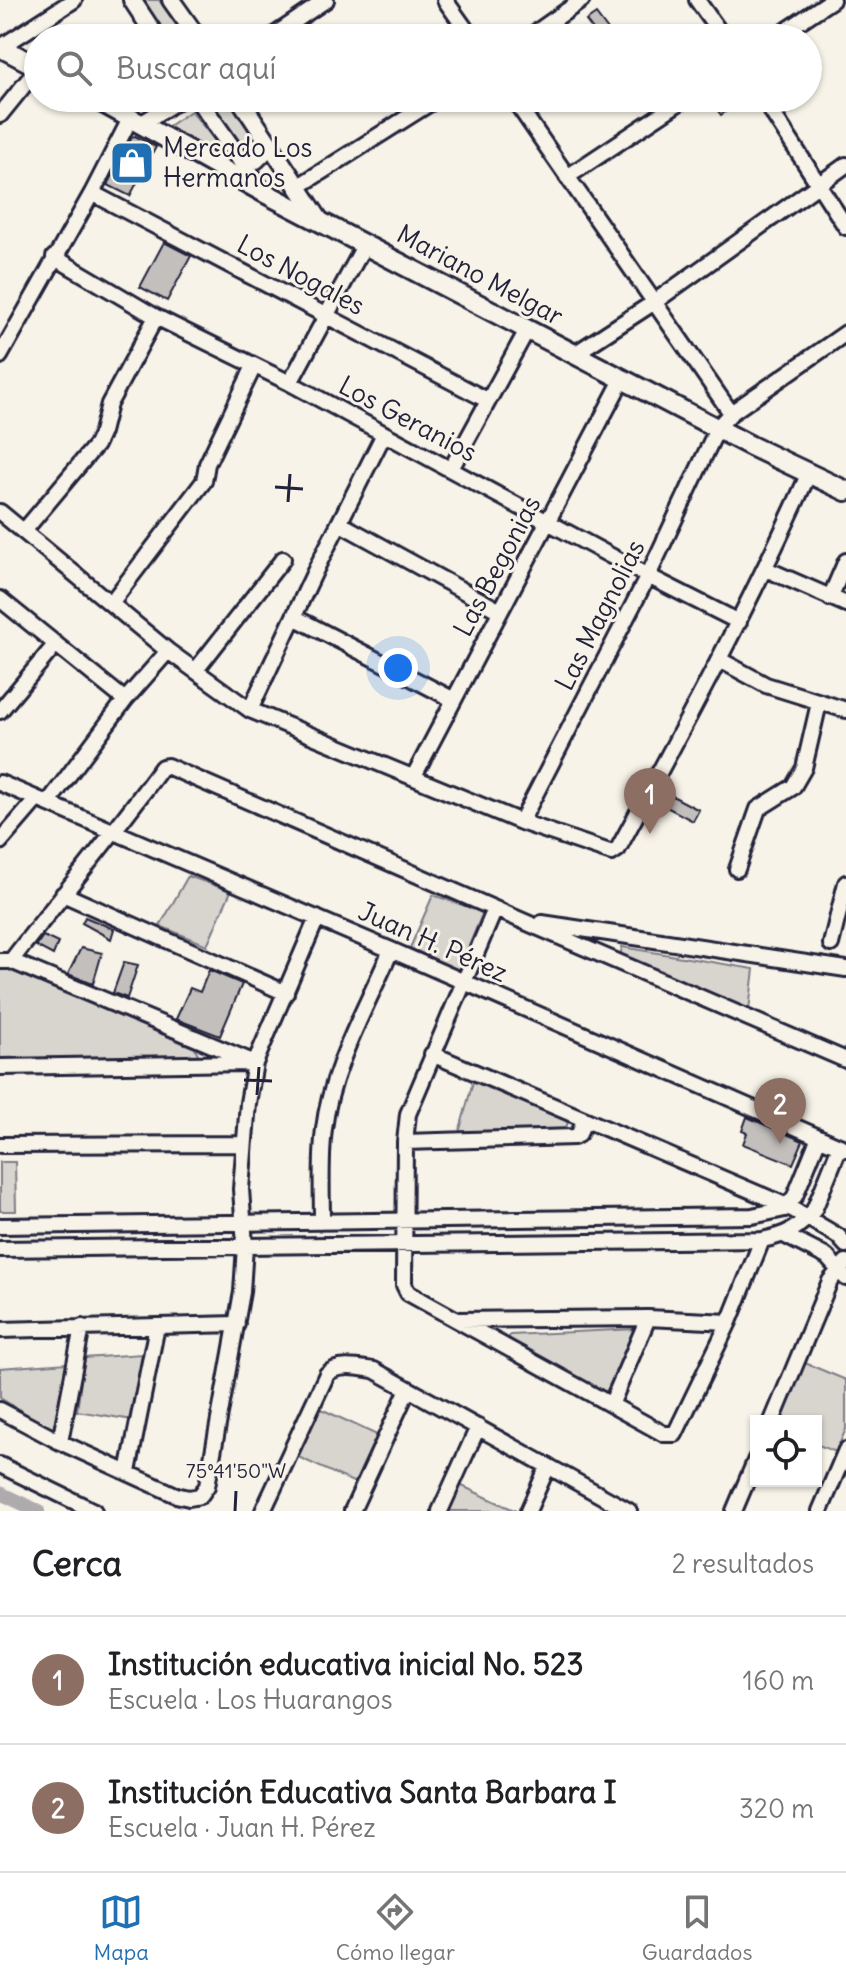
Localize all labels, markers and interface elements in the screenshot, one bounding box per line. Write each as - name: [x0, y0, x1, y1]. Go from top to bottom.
- search box: [24, 24, 822, 112]
- icon: search: [52, 46, 96, 90]
- text: Buscar aquí: [116, 49, 276, 87]
- place label: Mercado Los Hermanos: [163, 131, 312, 194]
- shop icon: Mercado Los Hermanos: [108, 139, 156, 187]
- street label: Mariano Melgar: [391, 217, 569, 332]
- street label: Los Nogales: [232, 227, 371, 322]
- street label: Los Geranios: [333, 368, 483, 469]
- street label: Las Begonias: [446, 490, 547, 642]
- street label: Las Magnolias: [547, 534, 652, 696]
- your location: [378, 648, 418, 688]
- pin: 1: [624, 768, 676, 834]
- street label: Juan H. Pérez: [354, 894, 513, 989]
- pin: 2: [754, 1078, 806, 1144]
- map controls: [750, 1415, 822, 1487]
- button: locate: [750, 1415, 822, 1487]
- text: 75°41'50"W: [186, 1458, 286, 1483]
- text: Cerca: [32, 1542, 122, 1585]
- text: 2 resultados: [672, 1547, 814, 1580]
- text: Institución educativa inicial No. 523: [108, 1645, 584, 1683]
- text: 1: [53, 1664, 63, 1697]
- text: 160 m: [743, 1664, 814, 1697]
- text: Escuela · Los Huarangos: [108, 1683, 392, 1716]
- text: Institución Educativa Santa Barbara I: [108, 1773, 617, 1811]
- text: 2: [51, 1792, 65, 1825]
- text: 320 m: [739, 1792, 814, 1825]
- text: Escuela · Juan H. Pérez: [108, 1811, 376, 1844]
- tab: Mapa: [93, 1890, 149, 1966]
- tab: Cómo llegar: [336, 1890, 455, 1966]
- tab: Guardados: [642, 1890, 753, 1966]

